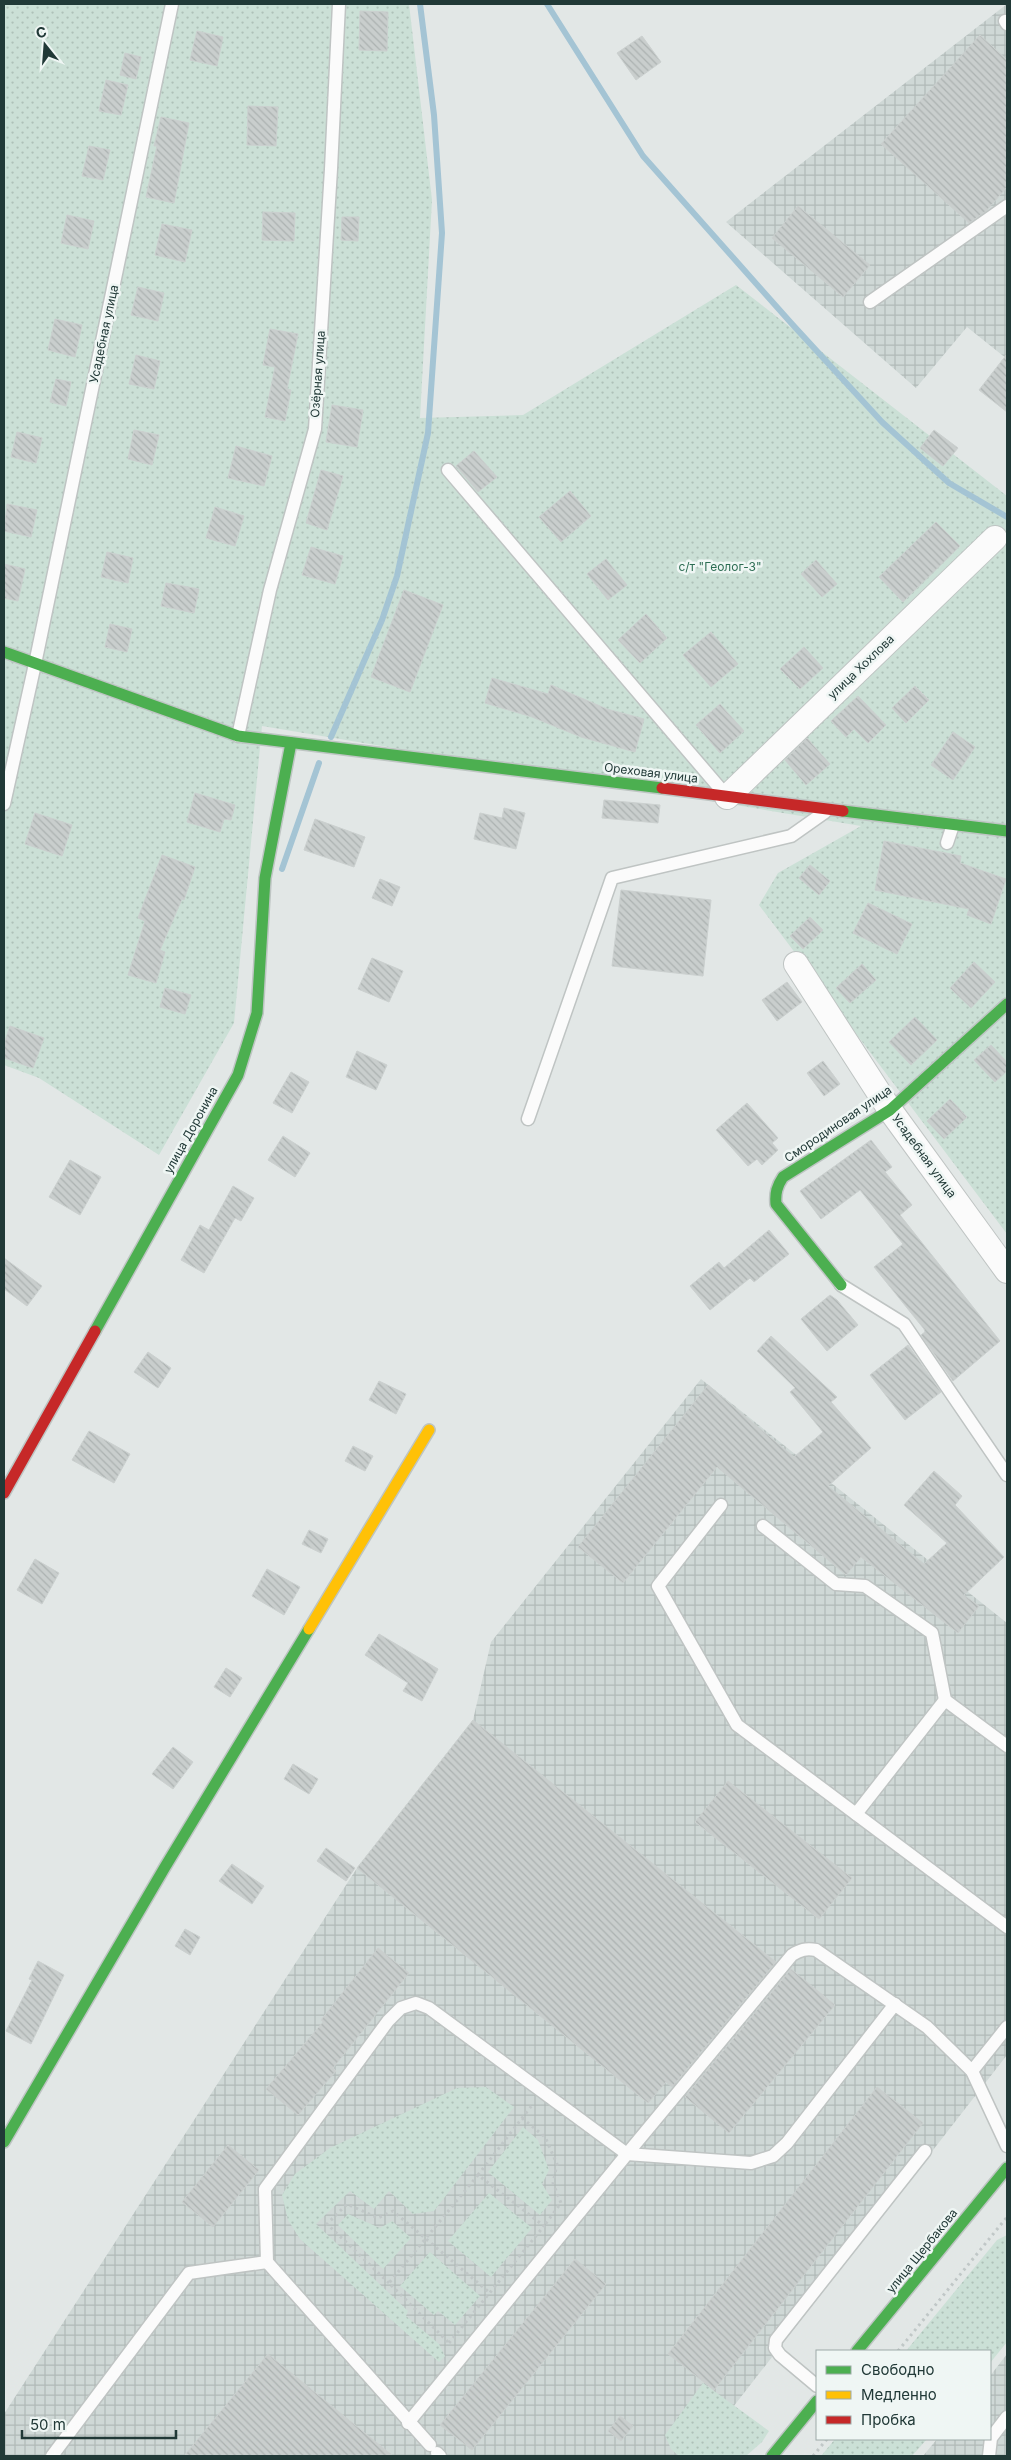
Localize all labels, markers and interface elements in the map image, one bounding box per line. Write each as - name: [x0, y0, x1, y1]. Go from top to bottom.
- north arrow: [20, 20, 70, 70]
- text: С: [34, 22, 48, 42]
- street label: Усадебная улица: [86, 283, 121, 384]
- street label: Озёрная улица: [307, 330, 328, 418]
- park label: с/т "Геолог-3": [678, 559, 762, 574]
- street label: улица Хохлова: [824, 631, 897, 702]
- street label: Ореховая улица: [603, 759, 699, 786]
- street label: Смородиновая улица: [781, 1082, 894, 1165]
- street label: улица Доронина: [160, 1084, 221, 1176]
- street label: Усадебная улица: [889, 1111, 960, 1201]
- street label: улица Щербакова: [883, 2205, 960, 2296]
- legend: [816, 2350, 991, 2440]
- text: Свободно: [861, 2360, 935, 2379]
- text: Медленно: [861, 2385, 937, 2404]
- scale bar: [22, 2408, 176, 2440]
- text: Пробка: [861, 2410, 916, 2429]
- text: 50 m: [30, 2415, 66, 2434]

